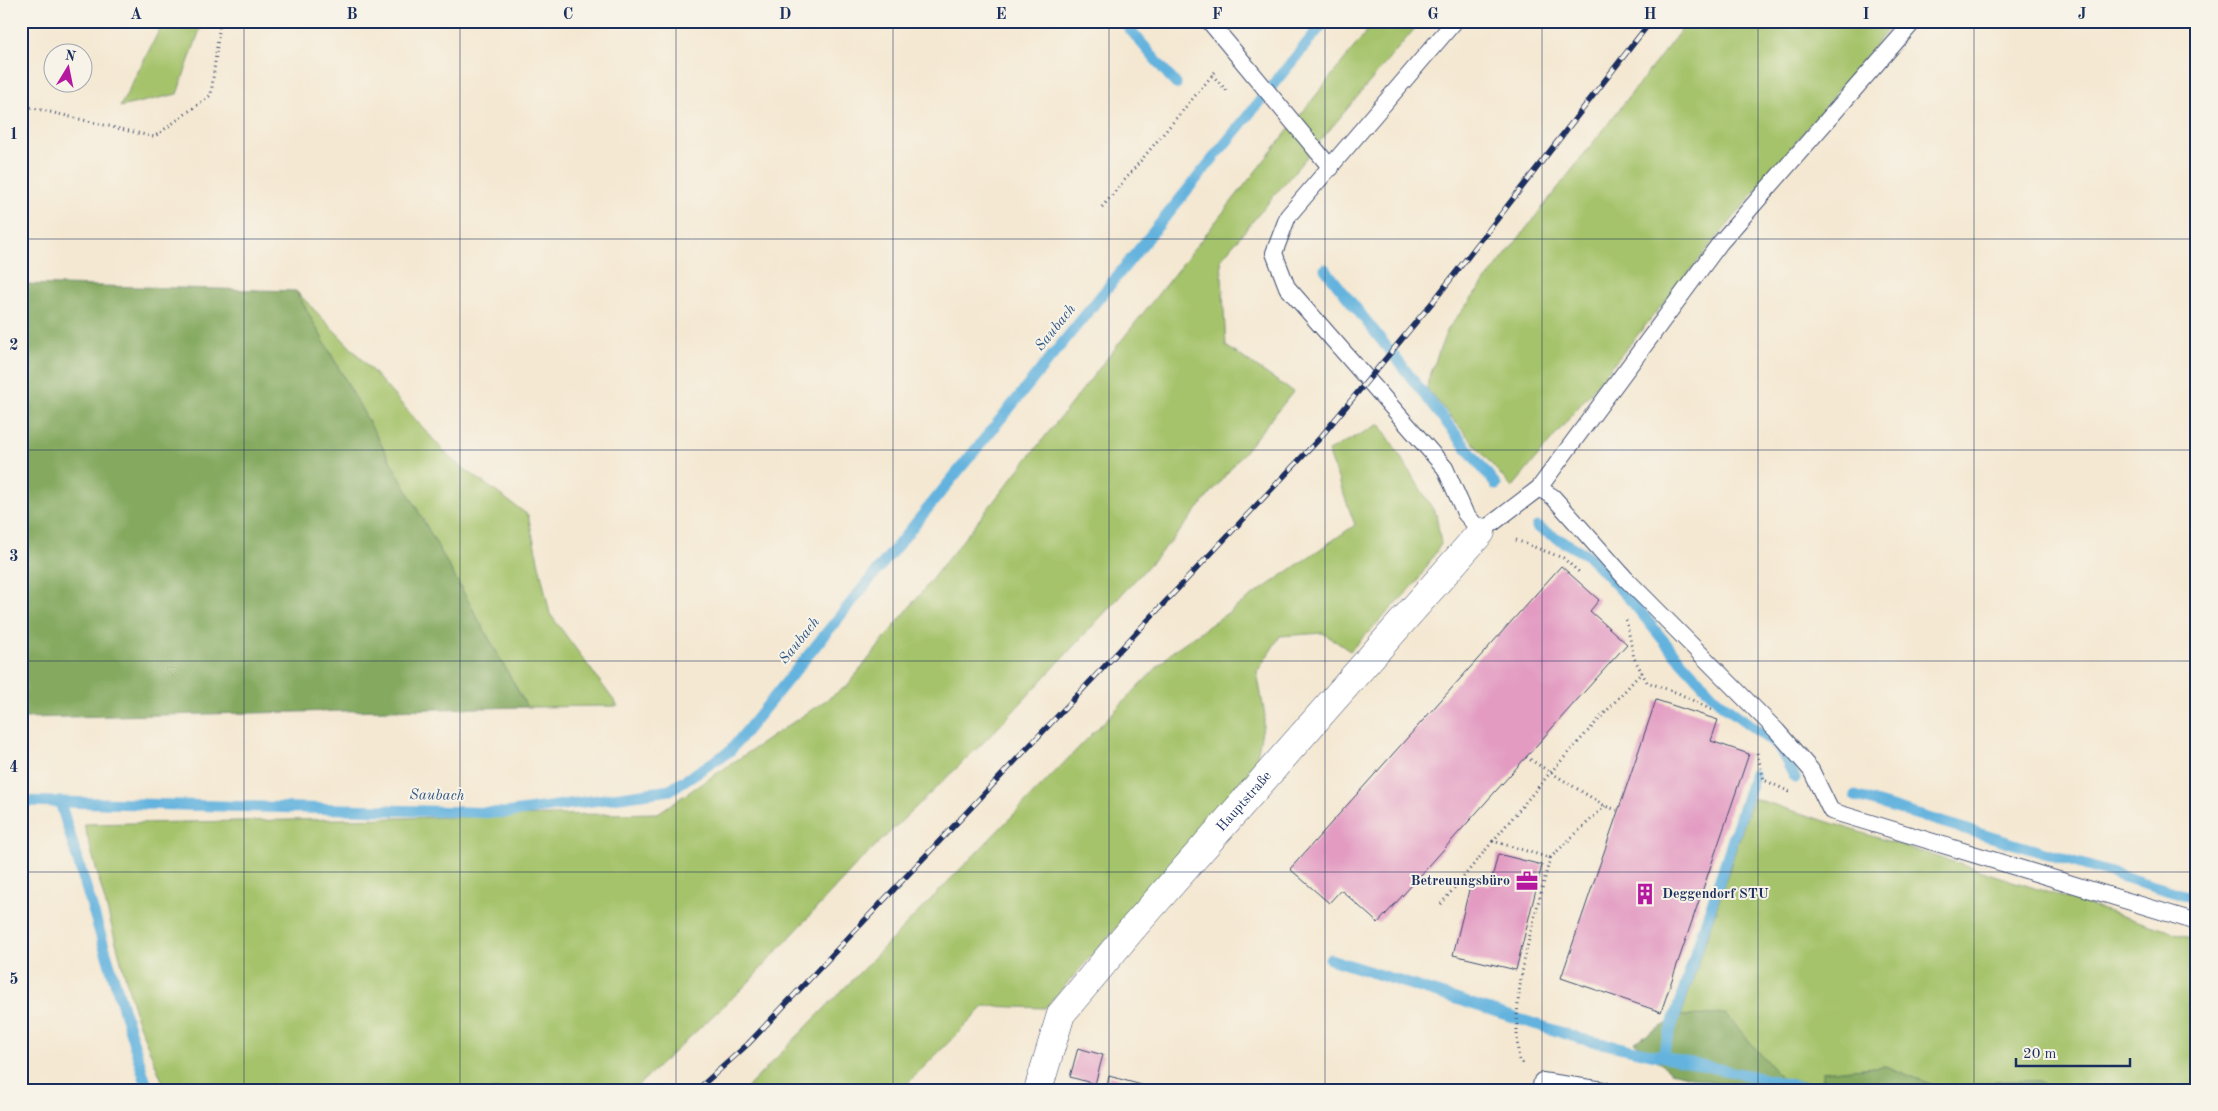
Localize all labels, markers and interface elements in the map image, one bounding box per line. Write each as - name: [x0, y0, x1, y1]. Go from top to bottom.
- text: A: [130, 7, 142, 23]
- text: B: [346, 7, 358, 23]
- text: C: [563, 7, 573, 23]
- text: D: [779, 7, 791, 23]
- text: E: [995, 7, 1007, 23]
- text: F: [1212, 7, 1223, 23]
- text: G: [1427, 7, 1439, 23]
- text: H: [1643, 7, 1657, 23]
- text: I: [1862, 7, 1870, 23]
- text: J: [2078, 7, 2087, 23]
- north arrow: [42, 42, 92, 92]
- text: N: [64, 48, 77, 64]
- text: 1: [9, 127, 19, 143]
- water label: Saubach: [1033, 302, 1079, 354]
- text: 2: [9, 338, 19, 354]
- text: 3: [9, 549, 19, 565]
- water label: Saubach: [777, 615, 823, 667]
- text: 4: [9, 760, 19, 776]
- street label: Hauptstraße: [1214, 769, 1274, 834]
- water label: Saubach: [409, 788, 465, 804]
- office icon: Betreuungsbüro: [1514, 868, 1540, 894]
- place label: Betreuungsbüro: [1410, 874, 1510, 888]
- building icon: Deggendorf STU: [1632, 881, 1658, 907]
- place label: Deggendorf STU: [1662, 887, 1769, 901]
- text: 5: [9, 972, 19, 988]
- scale bar: [2016, 1036, 2129, 1068]
- text: 20 m: [2023, 1047, 2057, 1062]

